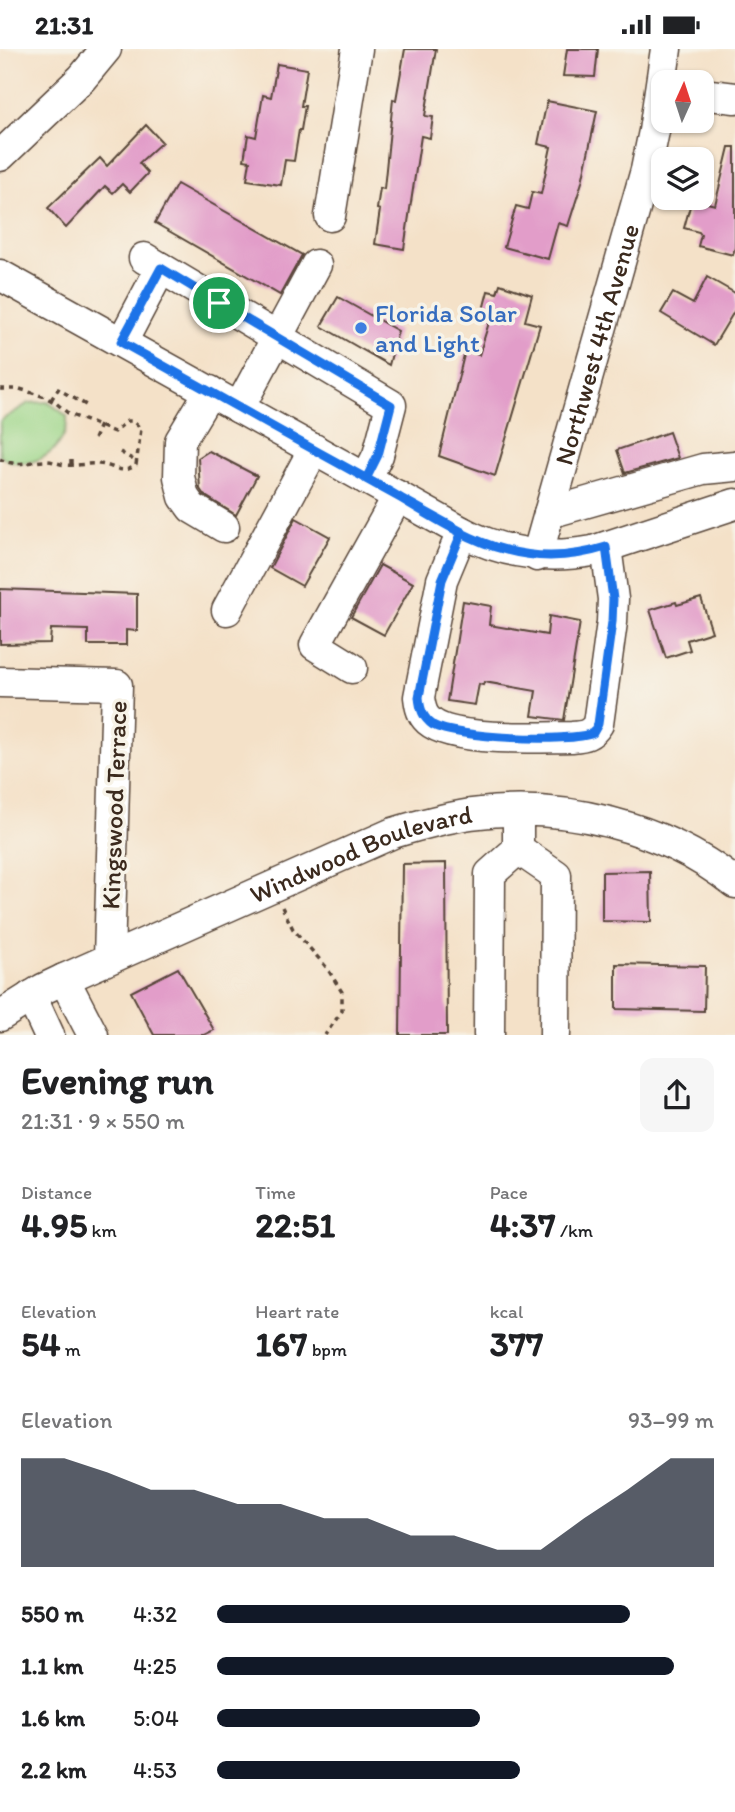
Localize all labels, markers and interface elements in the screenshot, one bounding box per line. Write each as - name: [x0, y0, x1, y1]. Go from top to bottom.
- text: 21:31: [35, 9, 93, 41]
- north arrow: [651, 70, 714, 133]
- map controls: [651, 70, 714, 210]
- button: layers: [651, 147, 714, 210]
- street label: Northwest 4th Avenue: [548, 220, 646, 469]
- pin: [189, 273, 249, 333]
- icon: arrive: [200, 284, 238, 322]
- place label: Florida Solar and Light: [375, 297, 517, 359]
- marker: Florida Solar and Light: [353, 320, 369, 336]
- street label: Kingswood Terrace: [94, 700, 134, 910]
- street label: Windwood Boulevard: [245, 798, 474, 910]
- text: Evening run: [21, 1058, 214, 1104]
- button: share: [640, 1058, 714, 1132]
- text: 21:31 · 9 × 550 m: [21, 1107, 185, 1135]
- text: Distance: [21, 1181, 92, 1204]
- text: Time: [255, 1181, 296, 1204]
- text: Pace: [490, 1181, 528, 1204]
- text: 4.95: [21, 1204, 87, 1246]
- text: 22:51: [255, 1204, 335, 1246]
- text: 4:37: [490, 1204, 556, 1246]
- text: km: [87, 1219, 117, 1242]
- text: /km: [556, 1219, 593, 1242]
- text: Elevation: [21, 1300, 97, 1323]
- text: Heart rate: [255, 1300, 339, 1323]
- text: kcal: [490, 1300, 523, 1323]
- text: 54: [21, 1323, 60, 1365]
- text: 167: [255, 1323, 307, 1365]
- text: 377: [490, 1323, 543, 1365]
- text: m: [60, 1338, 81, 1361]
- text: bpm: [307, 1338, 347, 1361]
- text: Elevation: [21, 1406, 112, 1434]
- text: 93–99 m: [628, 1406, 714, 1434]
- text: 550 m: [21, 1600, 84, 1628]
- text: 4:32: [133, 1600, 177, 1628]
- text: 1.1 km: [21, 1652, 84, 1680]
- text: 4:25: [133, 1652, 177, 1680]
- text: 1.6 km: [21, 1704, 85, 1732]
- text: 5:04: [133, 1704, 179, 1732]
- text: 2.2 km: [21, 1756, 86, 1784]
- text: 4:53: [133, 1756, 177, 1784]

